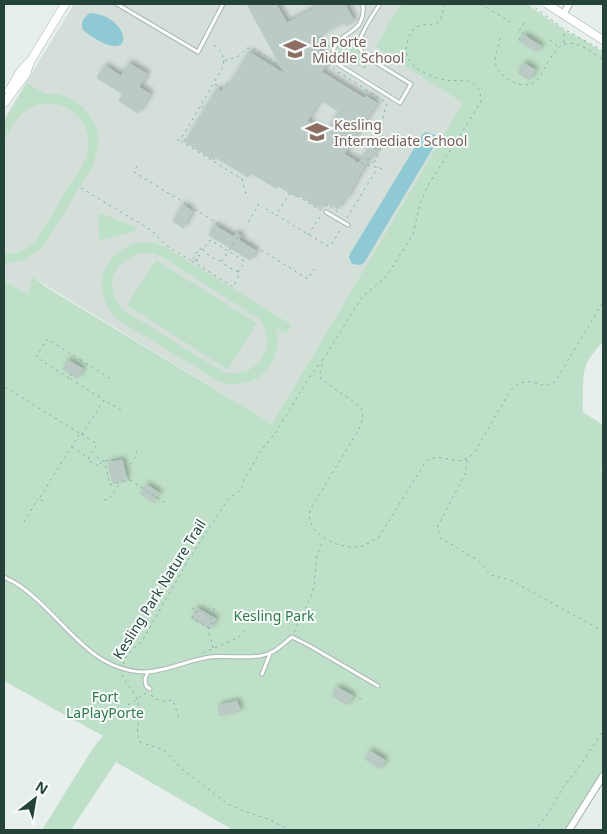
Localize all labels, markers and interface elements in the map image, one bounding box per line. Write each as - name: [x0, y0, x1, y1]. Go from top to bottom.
- place label: La Porte Middle School: [312, 32, 404, 67]
- school or university icon: La Porte Middle School: [282, 36, 308, 62]
- place label: Kesling Intermediate School: [334, 115, 467, 150]
- school or university icon: Kesling Intermediate School: [304, 119, 330, 145]
- street label: Kesling Park Nature Trail: [108, 515, 210, 663]
- park label: Kesling Park: [234, 606, 315, 625]
- park label: Fort LaPlayPorte: [66, 687, 144, 722]
- north arrow: [10, 774, 60, 824]
- text: N: [32, 776, 52, 799]

